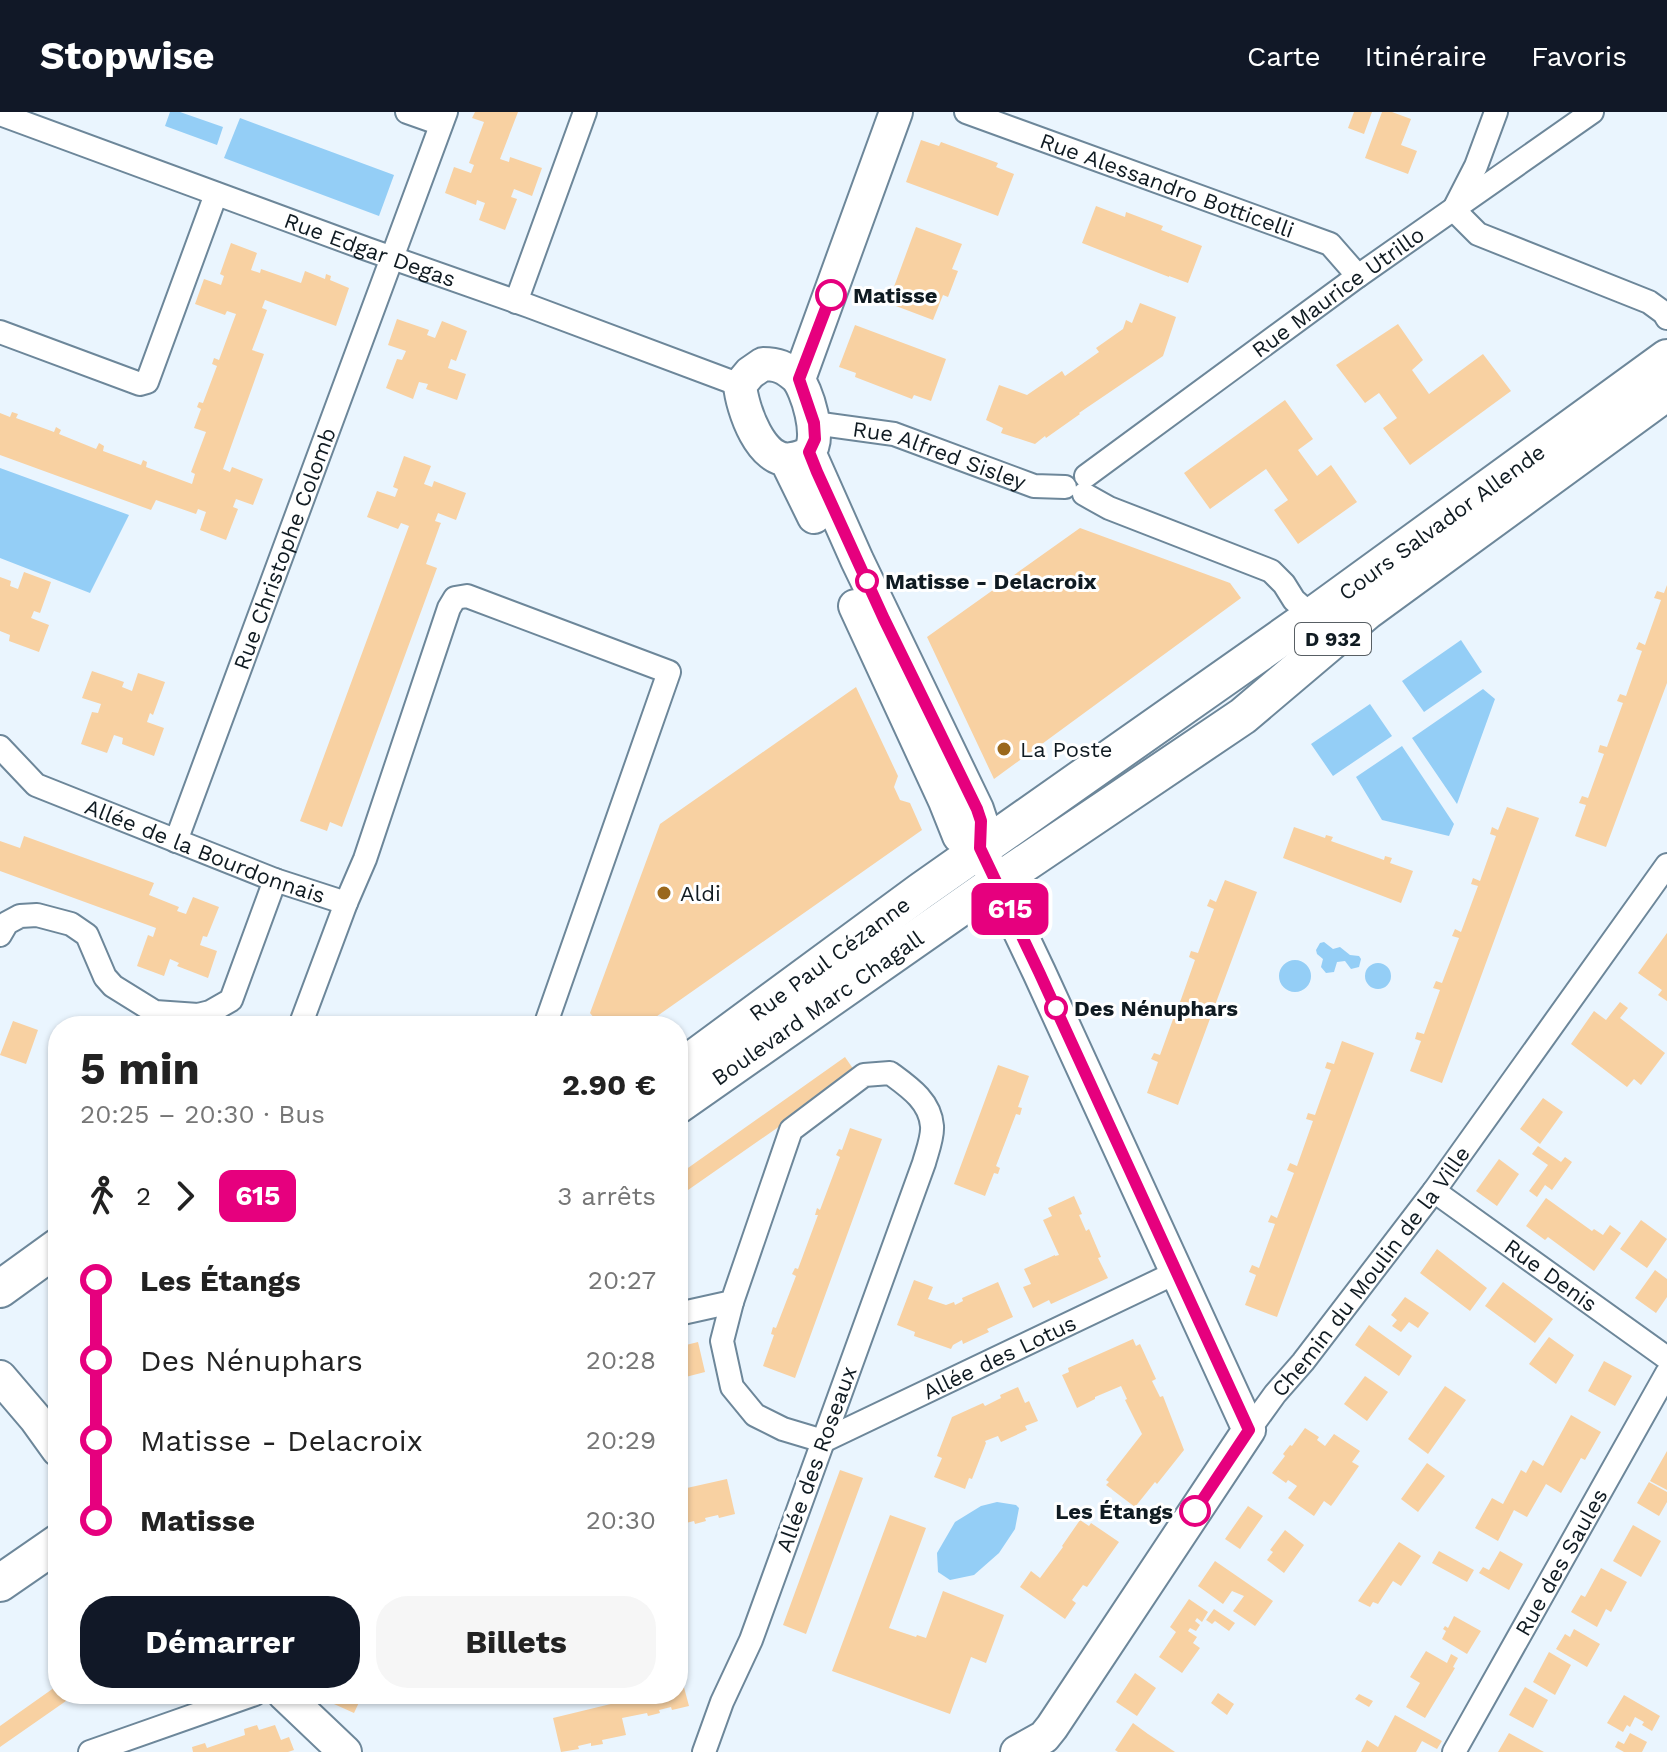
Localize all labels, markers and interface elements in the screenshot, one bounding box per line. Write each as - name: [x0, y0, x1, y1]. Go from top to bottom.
- text: Stopwise: [40, 34, 215, 78]
- text: Carte: [1247, 40, 1321, 73]
- text: Itinéraire: [1365, 40, 1487, 73]
- text: Favoris: [1531, 40, 1627, 73]
- street label: Rue Alessandro Botticelli: [1037, 128, 1297, 243]
- street label: Rue Edgar Degas: [281, 208, 459, 292]
- street label: Rue Maurice Utrillo: [1247, 222, 1429, 363]
- marker: Matisse: [816, 280, 846, 310]
- place label: Matisse: [853, 283, 937, 308]
- street label: Rue Alfred Sisley: [851, 416, 1030, 495]
- street label: Rue Christophe Colomb: [229, 424, 341, 673]
- street label: Cours Salvador Allende: [1334, 439, 1550, 605]
- place label: Matisse - Delacroix: [885, 569, 1097, 594]
- marker: Matisse - Delacroix: [856, 570, 878, 592]
- road number: D 932: [1295, 623, 1371, 655]
- place label: La Poste: [1020, 737, 1113, 762]
- marker: La Poste: [995, 740, 1013, 758]
- street label: Allée de la Bourdonnais: [81, 794, 328, 908]
- place label: Aldi: [680, 881, 721, 906]
- line badge: 615: [964, 883, 1056, 935]
- marker: Aldi: [655, 884, 673, 902]
- street label: Rue Paul Cézanne: [745, 892, 915, 1026]
- text: 615: [987, 892, 1033, 925]
- street label: Boulevard Marc Chagall: [707, 925, 928, 1091]
- place label: Des Nénuphars: [1074, 996, 1238, 1021]
- marker: Des Nénuphars: [1045, 997, 1067, 1019]
- text: 5 min: [80, 1043, 200, 1095]
- text: 2.90 €: [562, 1067, 656, 1102]
- text: 20:25 – 20:30 · Bus: [80, 1099, 325, 1129]
- street label: Chemin du Moulin de la Ville: [1267, 1142, 1475, 1402]
- icon: walk: [80, 1174, 124, 1218]
- icon: forward: [163, 1174, 207, 1218]
- text: 615: [235, 1179, 280, 1212]
- text: 2: [136, 1181, 151, 1211]
- text: 3 arrêts: [557, 1181, 656, 1211]
- street label: Rue Denis: [1500, 1234, 1602, 1317]
- text: Les Étangs: [140, 1263, 301, 1298]
- text: 20:27: [588, 1265, 656, 1295]
- street label: Allée des Lotus: [919, 1310, 1080, 1405]
- text: Des Nénuphars: [140, 1343, 363, 1378]
- text: 20:28: [586, 1345, 656, 1375]
- street label: Allée des Roseaux: [771, 1363, 862, 1556]
- text: Matisse - Delacroix: [140, 1423, 423, 1458]
- text: 20:29: [586, 1425, 656, 1455]
- street label: Rue des Saules: [1510, 1484, 1613, 1640]
- marker: Les Étangs: [1180, 1496, 1210, 1526]
- place label: Les Étangs: [1055, 1499, 1173, 1524]
- text: Matisse: [140, 1503, 255, 1538]
- text: 20:30: [586, 1505, 656, 1535]
- button: Démarrer: [80, 1596, 360, 1688]
- button: Billets: [376, 1596, 656, 1688]

